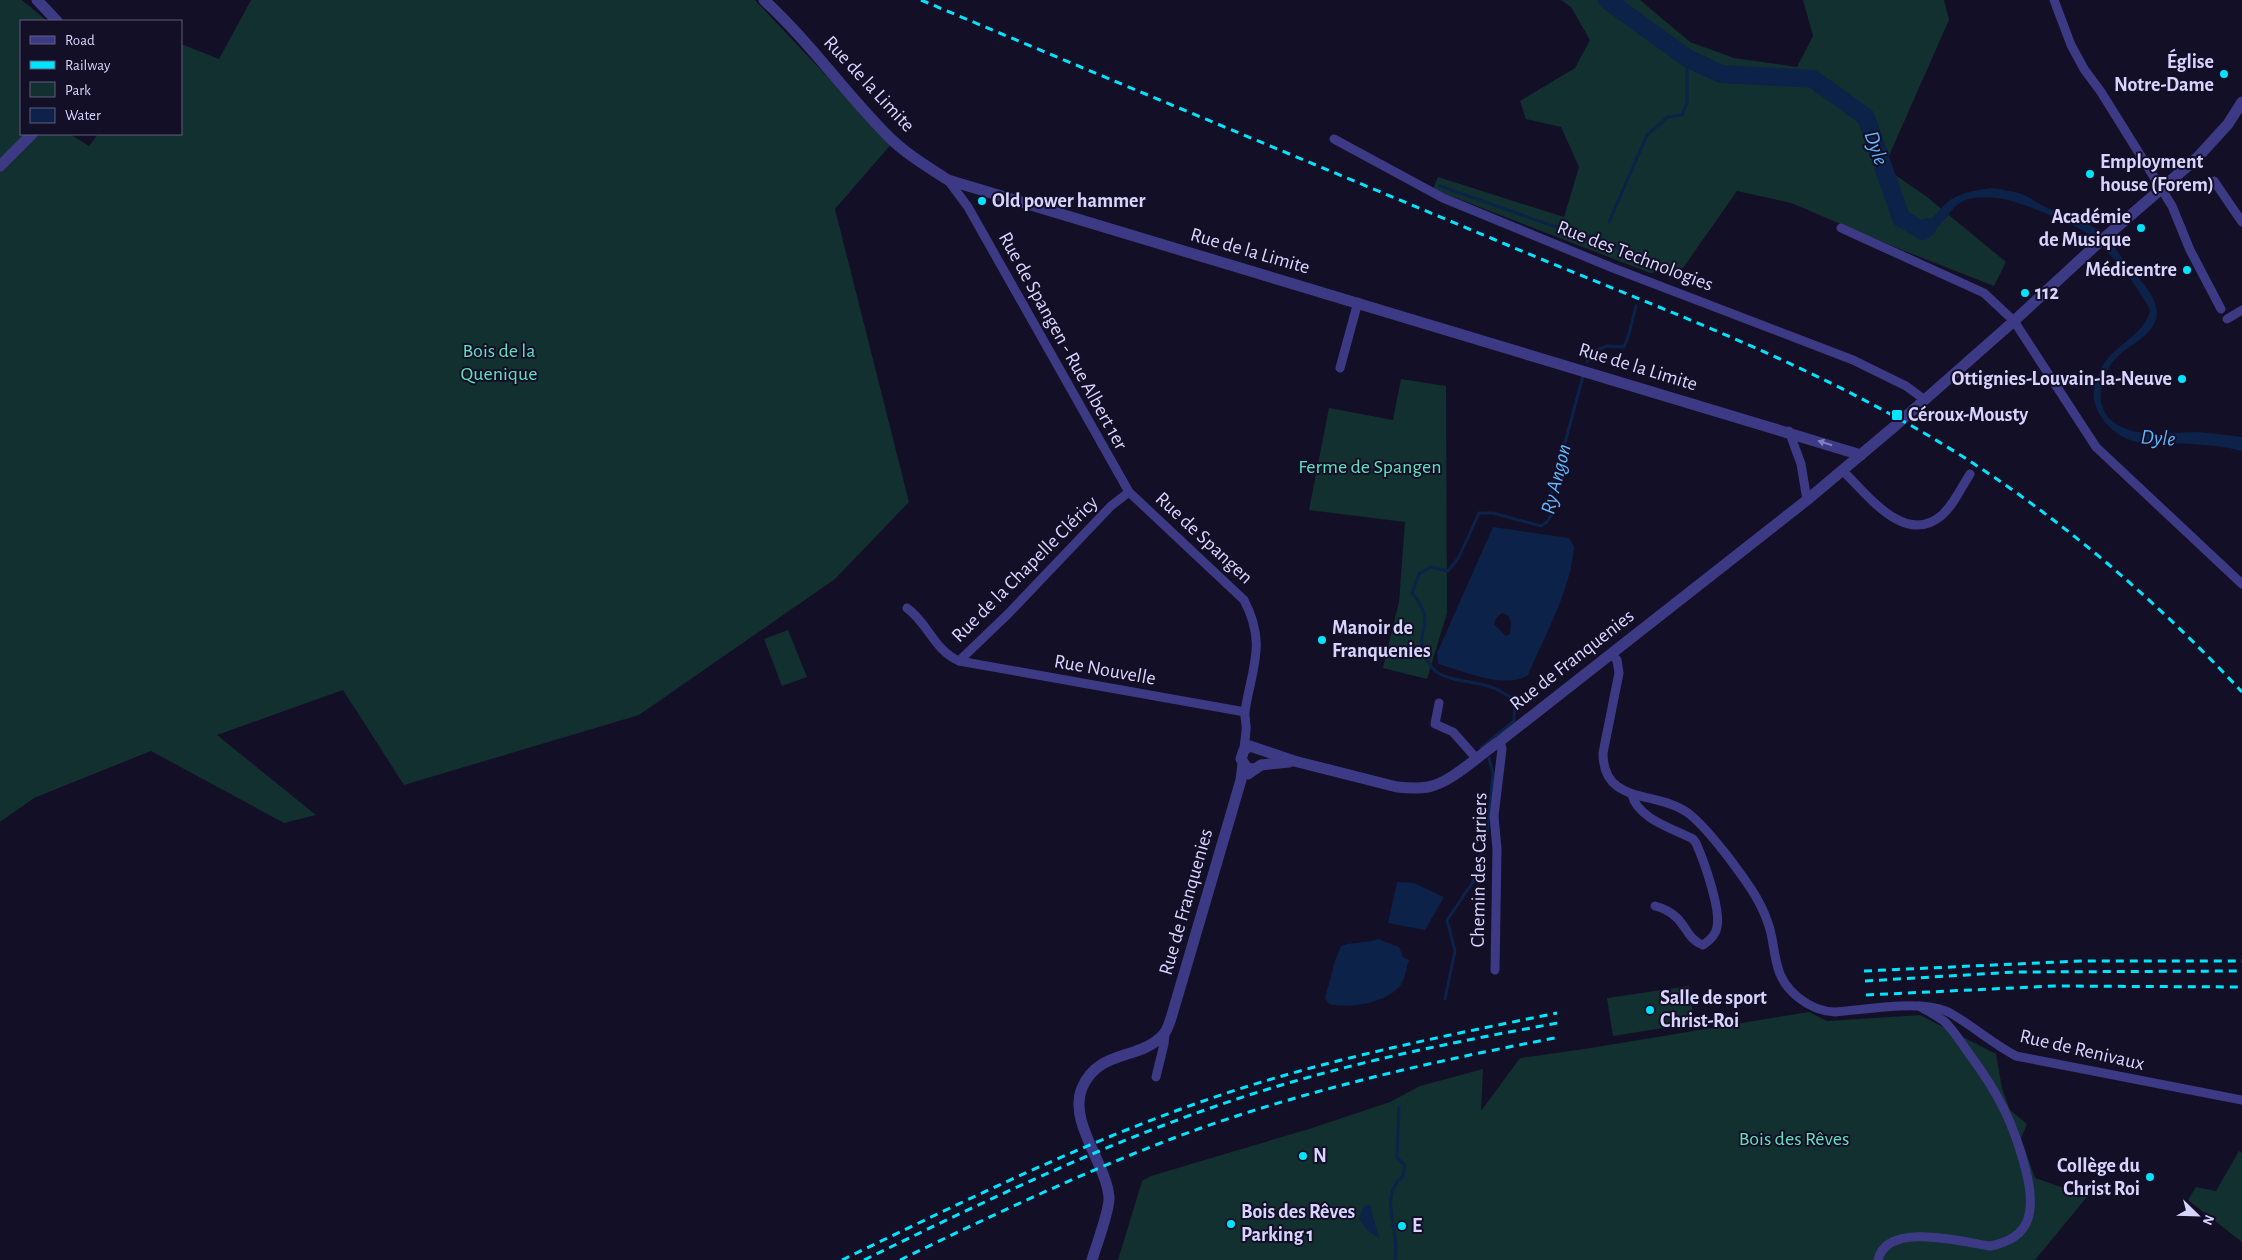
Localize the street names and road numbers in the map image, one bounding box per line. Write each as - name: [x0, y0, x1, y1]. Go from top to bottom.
- street label: Rue de la Limite: [820, 32, 918, 136]
- street label: Rue des Technologies: [1554, 217, 1716, 295]
- street label: Rue de la Limite: [1188, 224, 1312, 278]
- street label: Rue de Spangen - Rue Albert 1er: [995, 229, 1131, 454]
- street label: Rue de la Limite: [1576, 339, 1700, 395]
- street label: Rue de Spangen: [1152, 488, 1256, 588]
- street label: Rue de la Chapelle Cléricy: [948, 492, 1102, 646]
- street label: Rue de Franquenies: [1506, 606, 1638, 714]
- street label: Rue Nouvelle: [1053, 651, 1157, 689]
- street label: Chemin des Carriers: [1468, 792, 1490, 948]
- street label: Rue de Franquenies: [1156, 827, 1216, 977]
- street label: Rue de Renivaux: [2018, 1026, 2147, 1074]

